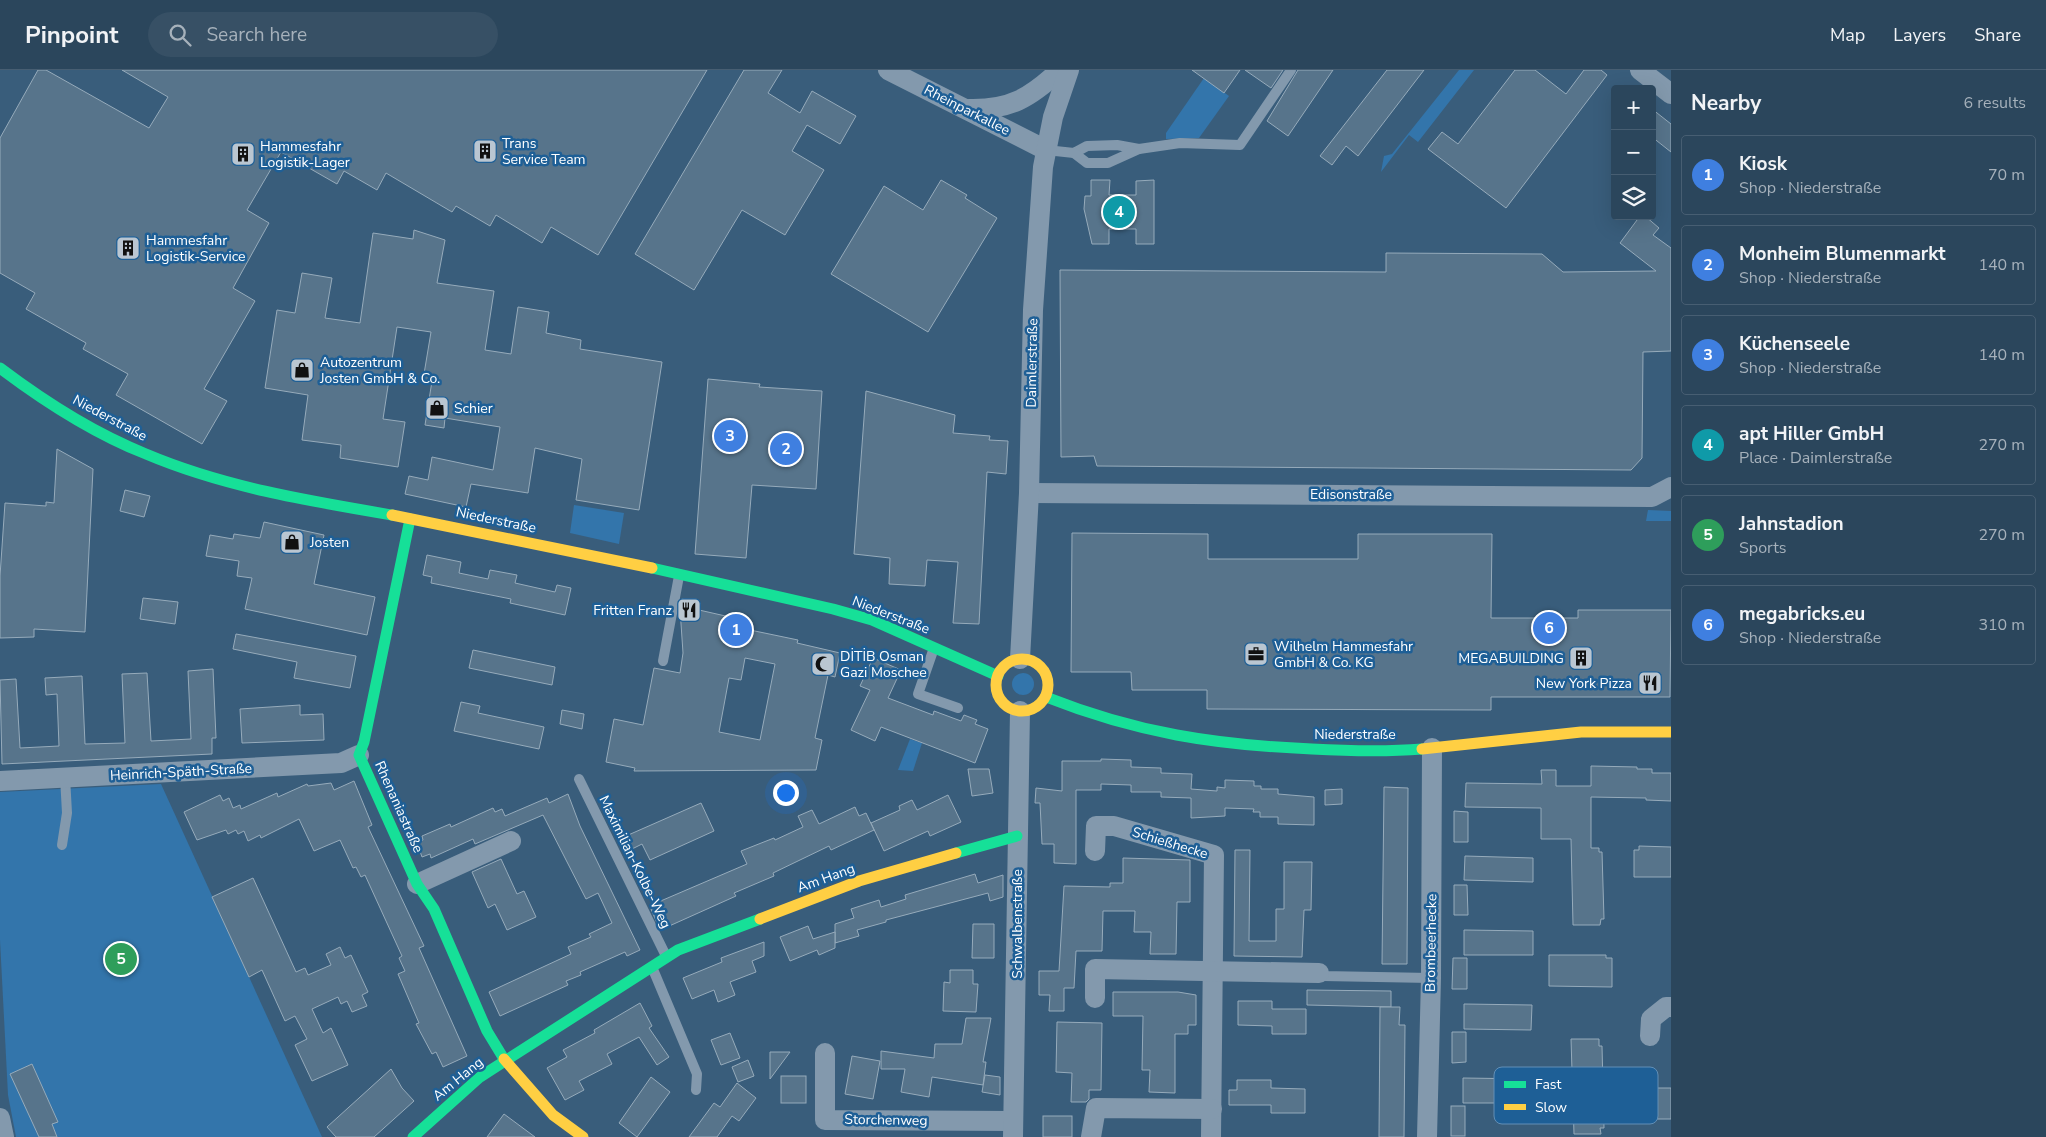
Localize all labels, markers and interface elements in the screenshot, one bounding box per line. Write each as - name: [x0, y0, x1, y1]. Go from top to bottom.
- search box: [148, 12, 498, 57]
- text: Pinpoint: [25, 19, 118, 51]
- icon: search: [166, 21, 194, 49]
- text: Search here: [206, 22, 307, 48]
- text: Map: [1830, 23, 1865, 47]
- text: Layers: [1893, 23, 1946, 47]
- text: Share: [1974, 23, 2021, 47]
- street label: Rheinparkallee: [921, 80, 1013, 140]
- map controls: [1611, 85, 1656, 220]
- button: +: [1611, 85, 1656, 130]
- text: Nearby: [1691, 89, 1761, 117]
- text: 6 results: [1964, 92, 2026, 114]
- button: −: [1611, 130, 1656, 175]
- place label: Trans Service Team: [502, 134, 586, 169]
- place label: Hammesfahr Logistik-Lager: [260, 137, 350, 172]
- building icon: Trans Service Team: [472, 138, 498, 164]
- building icon: Hammesfahr Logistik-Lager: [230, 141, 256, 167]
- text: Kiosk: [1739, 151, 1787, 177]
- text: 1: [1703, 164, 1713, 186]
- text: 70 m: [1988, 164, 2025, 186]
- button: layers: [1611, 175, 1656, 220]
- text: Shop · Niederstraße: [1739, 177, 1881, 199]
- pin: 4: [1103, 193, 1135, 231]
- place label: Hammesfahr Logistik-Service: [146, 231, 246, 266]
- building icon: Hammesfahr Logistik-Service: [115, 235, 141, 261]
- text: Monheim Blumenmarkt: [1739, 241, 1946, 267]
- text: 2: [1703, 254, 1713, 276]
- text: 140 m: [1978, 254, 2025, 276]
- text: Shop · Niederstraße: [1739, 267, 1881, 289]
- street label: Daimlerstraße: [1022, 318, 1042, 408]
- text: Küchenseele: [1739, 331, 1850, 357]
- text: 3: [1703, 344, 1713, 366]
- text: 140 m: [1978, 344, 2025, 366]
- place label: Autozentrum Josten GmbH & Co.: [319, 353, 440, 388]
- shop icon: Autozentrum Josten GmbH & Co.: [289, 357, 315, 383]
- text: Shop · Niederstraße: [1739, 357, 1881, 379]
- street label: Niederstraße: [70, 390, 150, 446]
- shop icon: Schier: [424, 395, 450, 421]
- place label: Schier: [454, 399, 493, 418]
- pin: 3: [714, 417, 746, 455]
- text: apt Hiller GmbH: [1739, 421, 1884, 447]
- pin: 2: [770, 430, 802, 468]
- text: 4: [1703, 434, 1713, 456]
- text: 270 m: [1978, 434, 2025, 456]
- text: Place · Daimlerstraße: [1739, 447, 1892, 469]
- street label: Edisonstraße: [1310, 485, 1392, 504]
- street label: Niederstraße: [454, 502, 538, 538]
- text: Jahnstadion: [1739, 511, 1844, 537]
- text: 5: [1703, 524, 1713, 546]
- text: 270 m: [1978, 524, 2025, 546]
- shop icon: Josten: [279, 529, 305, 555]
- place label: Josten: [309, 533, 349, 552]
- text: Sports: [1739, 537, 1787, 559]
- street label: Niederstraße: [850, 592, 932, 638]
- restaurant icon: Fritten Franz: [676, 597, 702, 623]
- place label: Fritten Franz: [593, 601, 673, 620]
- text: megabricks.eu: [1739, 601, 1865, 627]
- pin: 6: [1533, 609, 1565, 647]
- pin: 1: [720, 611, 752, 649]
- text: 6: [1703, 614, 1713, 636]
- text: 310 m: [1978, 614, 2025, 636]
- text: Shop · Niederstraße: [1739, 627, 1881, 649]
- place label: Wilhelm Hammesfahr GmbH & Co. KG: [1274, 637, 1413, 672]
- office icon: Wilhelm Hammesfahr GmbH & Co. KG: [1243, 641, 1269, 667]
- building icon: MEGABUILDING: [1568, 645, 1594, 671]
- place label: DİTİB Osman Gazi Moschee: [840, 647, 927, 682]
- place label: MEGABUILDING: [1458, 649, 1564, 668]
- mosque icon: DİTİB Osman Gazi Moschee: [810, 651, 836, 677]
- restaurant icon: New York Pizza: [1637, 670, 1663, 696]
- place label: New York Pizza: [1536, 674, 1632, 693]
- street label: Niederstraße: [1314, 725, 1396, 744]
- street label: Rhenaniastraße: [370, 758, 428, 856]
- street label: Heinrich-Späth-Straße: [109, 759, 253, 785]
- your location: [773, 780, 799, 806]
- street label: Maximilian-Kolbe-Weg: [595, 792, 675, 932]
- street label: Schießhecke: [1130, 822, 1210, 864]
- street label: Am Hang: [795, 859, 857, 897]
- street label: Schwalbenstraße: [1008, 869, 1027, 979]
- street label: Brombeerhecke: [1421, 894, 1441, 992]
- pin: 5: [105, 940, 137, 978]
- street label: Am Hang: [429, 1053, 487, 1105]
- legend: [1494, 1067, 1658, 1124]
- text: Fast: [1535, 1075, 1561, 1094]
- text: Slow: [1535, 1098, 1567, 1117]
- street label: Storchenweg: [844, 1110, 928, 1130]

